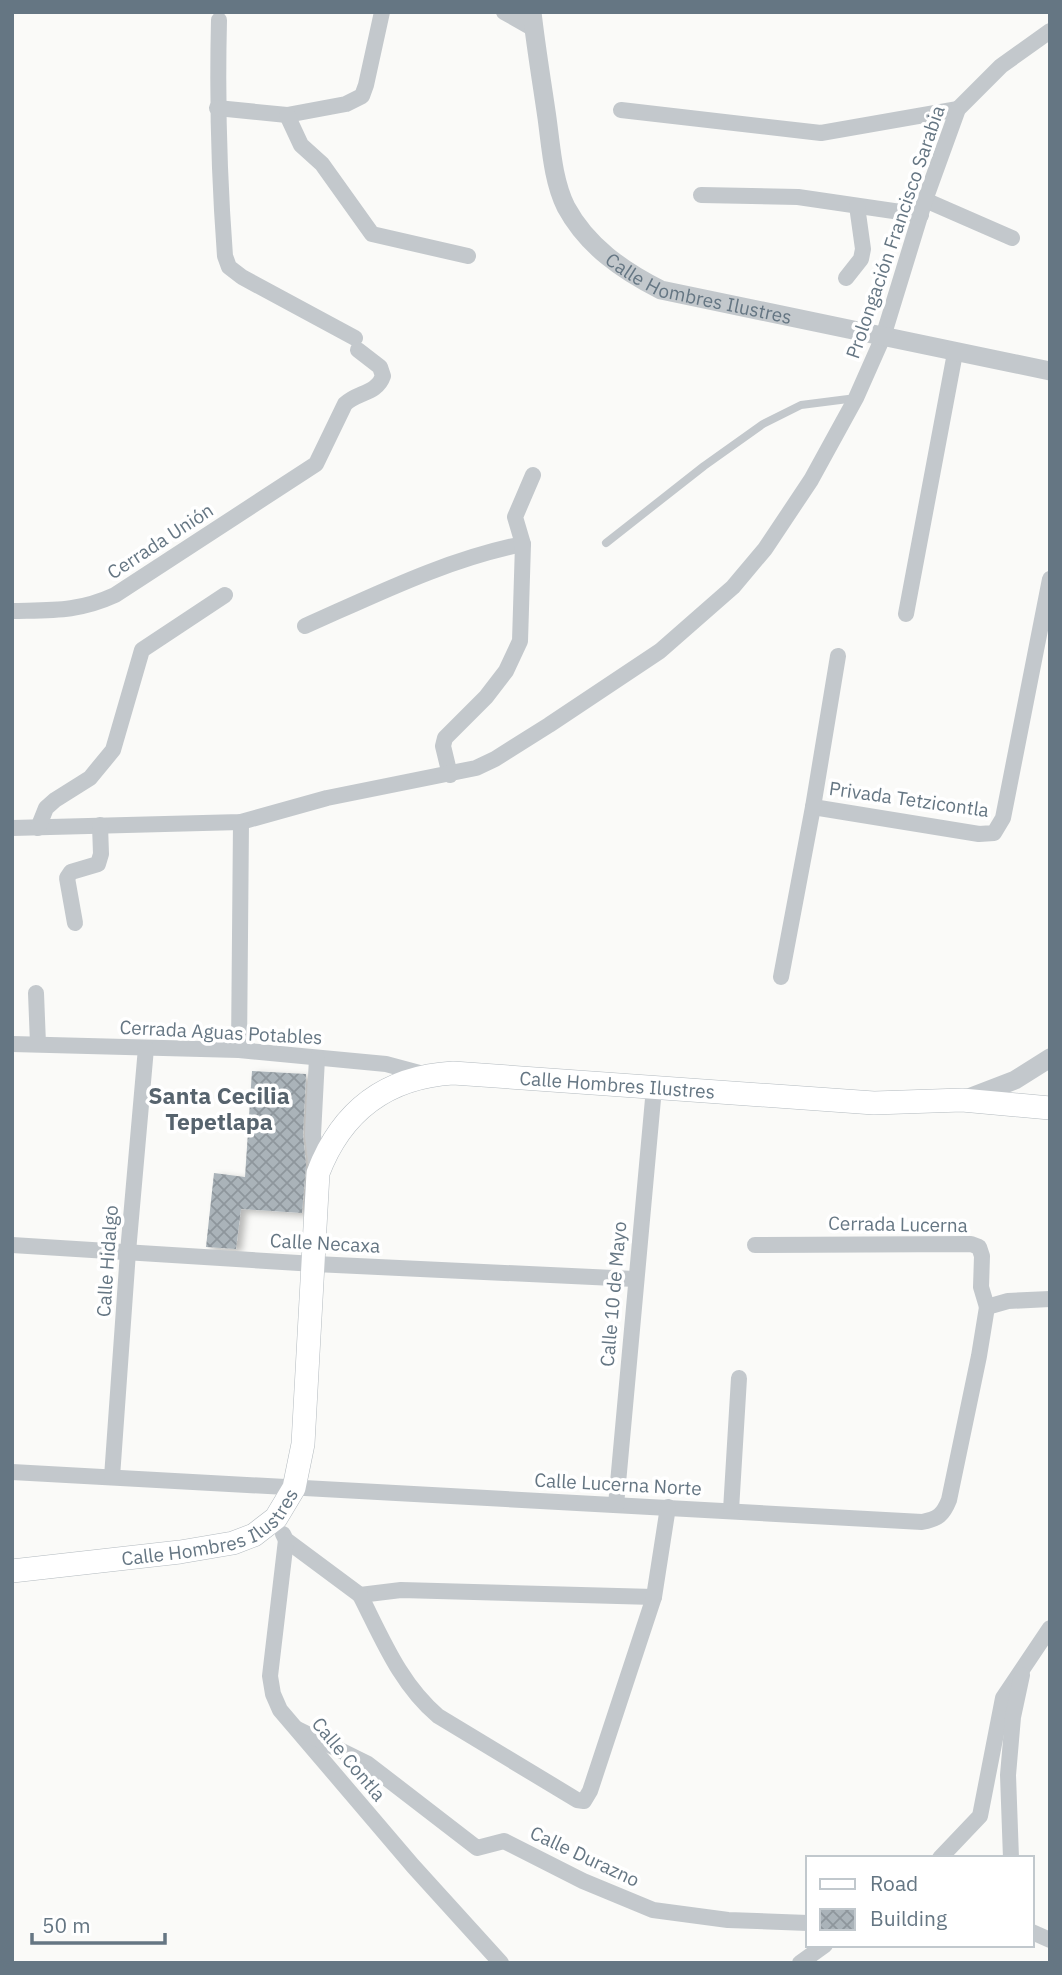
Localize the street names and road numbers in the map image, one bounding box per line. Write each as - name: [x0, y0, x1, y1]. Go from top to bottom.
- street label: Prolongación Francisco Sarabia: [840, 102, 950, 362]
- street label: Calle Hombres Ilustres: [601, 247, 794, 329]
- street label: Cerrada Unión: [102, 498, 218, 584]
- street label: Privada Tetzicontla: [828, 776, 990, 822]
- street label: Cerrada Aguas Potables: [119, 1015, 323, 1049]
- street label: Calle Hombres Ilustres: [519, 1066, 716, 1104]
- street label: Calle Hidalgo: [91, 1204, 123, 1318]
- street label: Cerrada Lucerna: [828, 1211, 968, 1237]
- street label: Calle 10 de Mayo: [595, 1220, 631, 1368]
- street label: Calle Necaxa: [269, 1228, 381, 1258]
- street label: Calle Lucerna Norte: [534, 1468, 702, 1500]
- street label: Calle Hombres Ilustres: [120, 1484, 303, 1571]
- street label: Calle Contla: [307, 1712, 391, 1806]
- street label: Calle Durazno: [526, 1820, 644, 1892]

